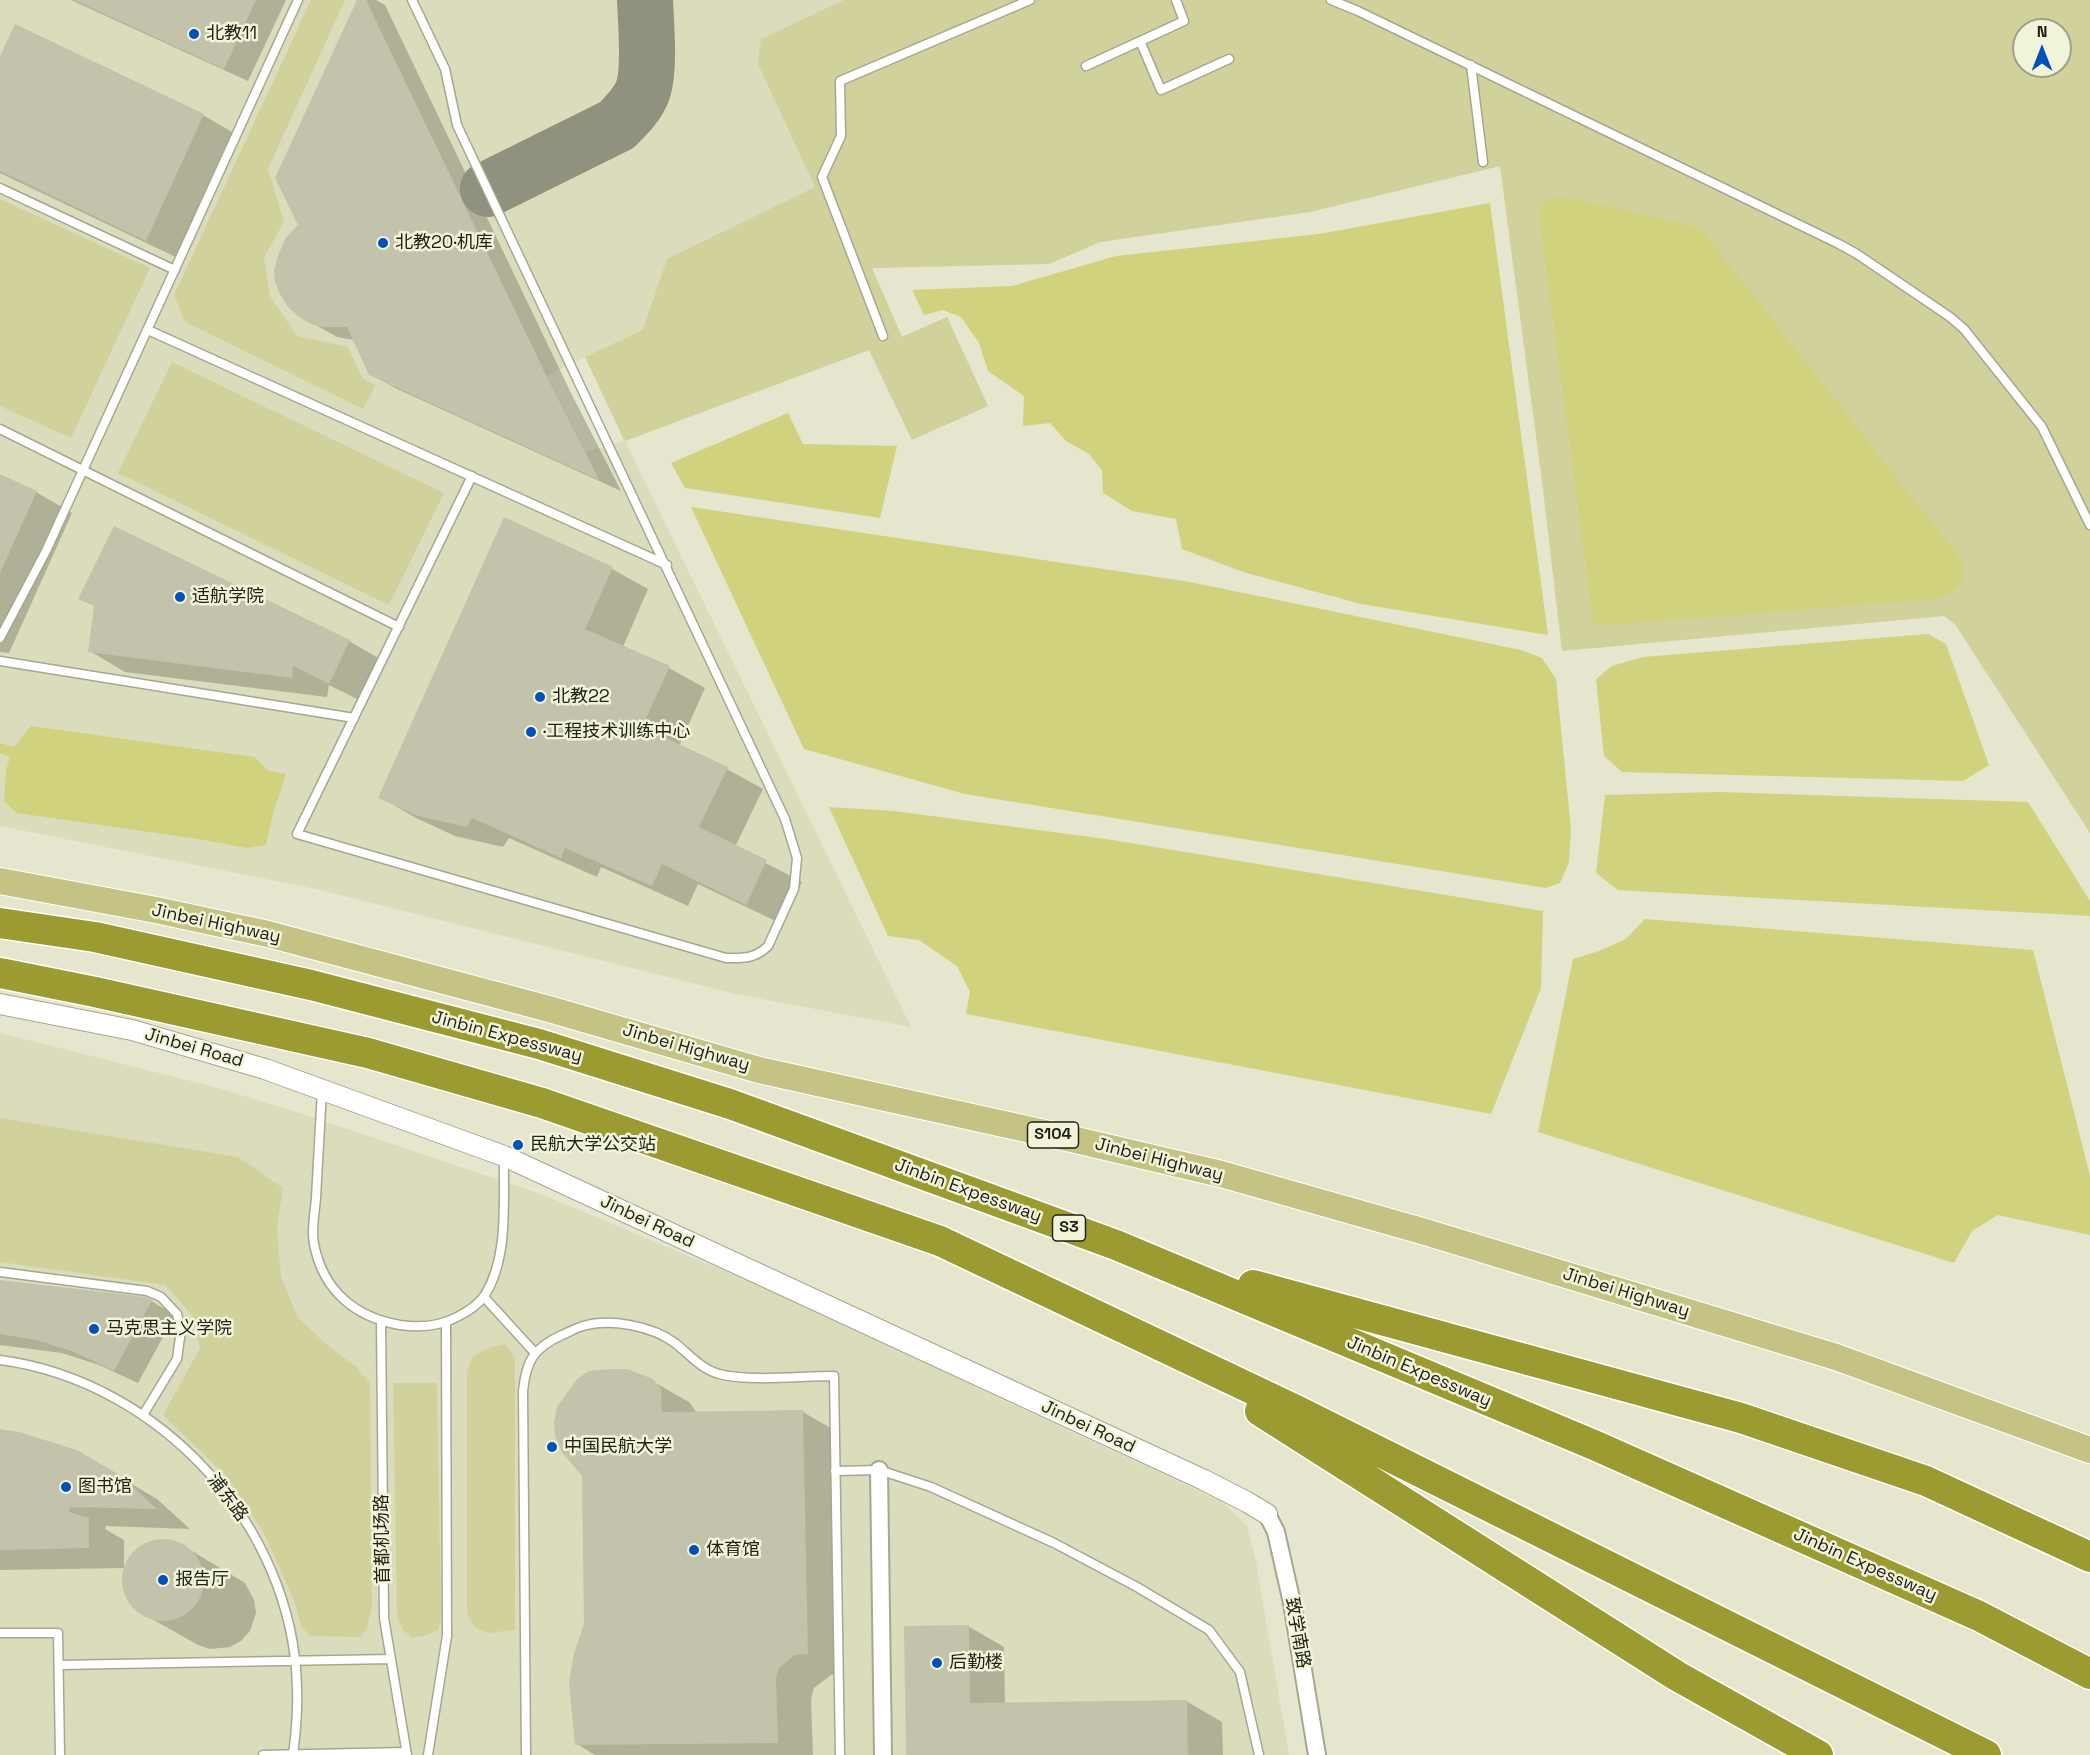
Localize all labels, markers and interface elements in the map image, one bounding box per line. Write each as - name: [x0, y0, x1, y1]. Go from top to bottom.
- north arrow: [2012, 18, 2072, 78]
- text: N: [2037, 21, 2047, 42]
- place label: 北教11: [206, 23, 257, 45]
- marker: 北教11: [187, 27, 201, 41]
- place label: 北教20·机库: [395, 232, 493, 254]
- marker: 北教20·机库: [376, 236, 390, 250]
- place label: 适航学院: [192, 586, 264, 608]
- marker: 适航学院: [173, 590, 187, 604]
- place label: 北教22: [552, 686, 610, 708]
- marker: 北教22: [533, 690, 547, 704]
- place label: ·工程技术训练中心: [543, 721, 690, 743]
- marker: ·工程技术训练中心: [524, 725, 538, 739]
- street label: Jinbei Highway: [149, 900, 283, 948]
- street label: Jinbin Expessway: [429, 1006, 585, 1068]
- street label: Jinbei Highway: [620, 1019, 752, 1077]
- street label: Jinbei Road: [142, 1024, 246, 1072]
- road number: S104: [1028, 1122, 1078, 1148]
- place label: 民航大学公交站: [530, 1134, 656, 1156]
- street label: Jinbei Highway: [1093, 1134, 1225, 1186]
- marker: 民航大学公交站: [511, 1138, 525, 1152]
- street label: Jinbin Expessway: [891, 1154, 1045, 1228]
- street label: Jinbei Road: [596, 1191, 698, 1253]
- road number: S3: [1052, 1215, 1086, 1241]
- street label: Jinbei Highway: [1560, 1263, 1692, 1323]
- place label: 马克思主义学院: [106, 1318, 232, 1340]
- marker: 马克思主义学院: [87, 1322, 101, 1336]
- street label: Jinbin Expessway: [1343, 1332, 1495, 1412]
- street label: Jinbei Road: [1037, 1396, 1139, 1458]
- place label: 中国民航大学: [564, 1436, 672, 1458]
- marker: 中国民航大学: [545, 1440, 559, 1454]
- street label: 浦东路: [202, 1470, 252, 1526]
- place label: 图书馆: [78, 1476, 132, 1498]
- marker: 图书馆: [59, 1480, 73, 1494]
- street label: 首都机场路: [371, 1494, 395, 1584]
- street label: Jinbin Expessway: [1790, 1524, 1940, 1606]
- place label: 体育馆: [706, 1539, 760, 1561]
- marker: 体育馆: [687, 1543, 701, 1557]
- place label: 报告厅: [175, 1569, 229, 1591]
- marker: 报告厅: [156, 1573, 170, 1587]
- street label: 致学南路: [1280, 1596, 1314, 1670]
- place label: 后勤楼: [949, 1652, 1003, 1674]
- marker: 后勤楼: [930, 1656, 944, 1670]

